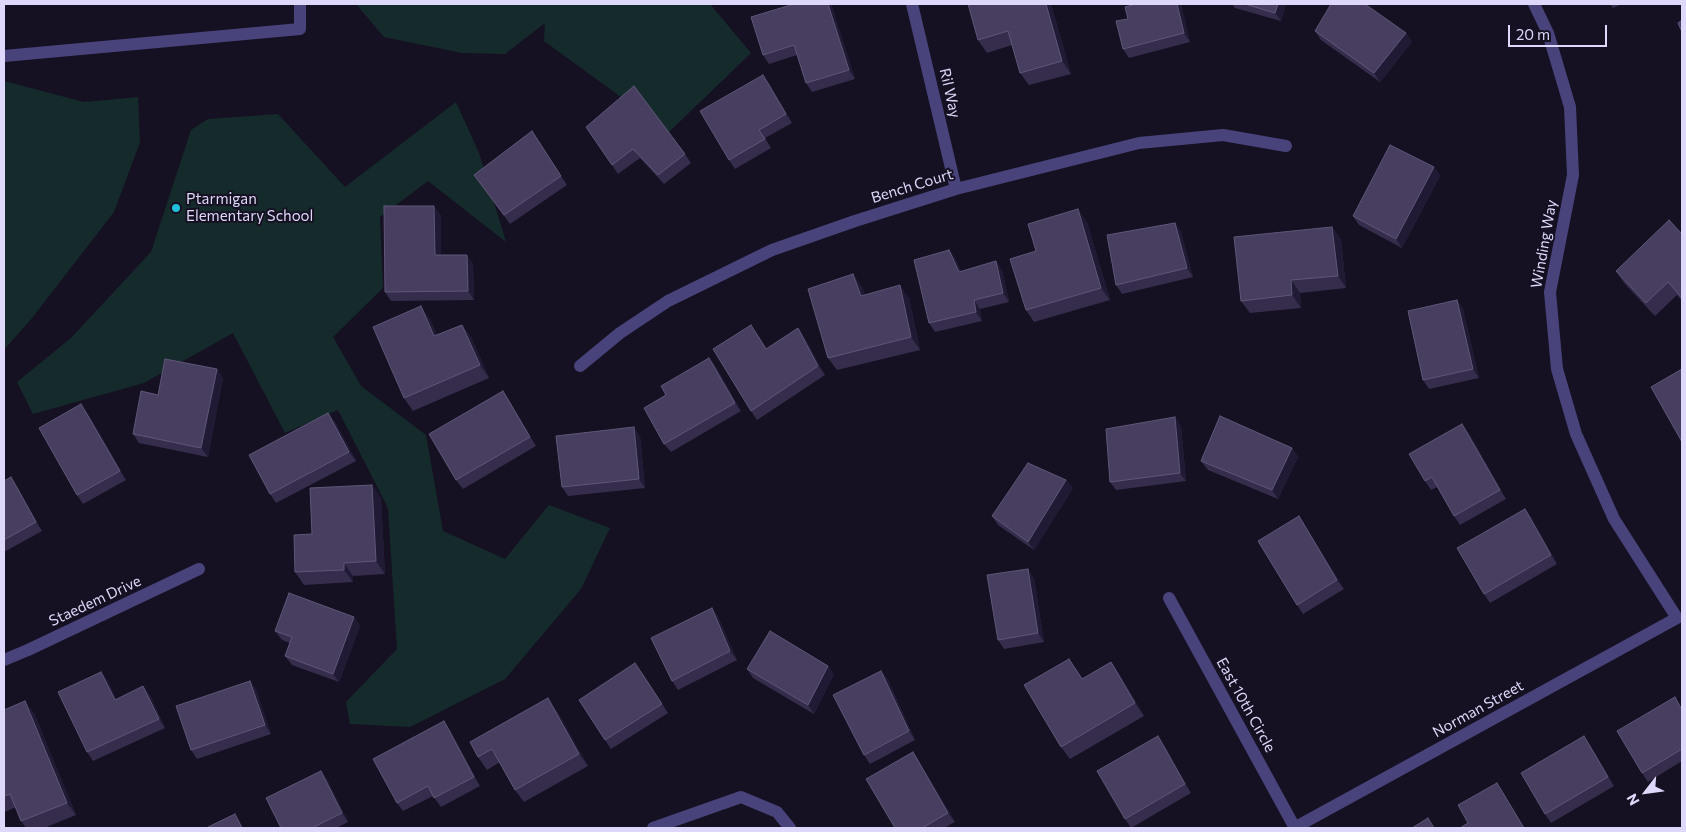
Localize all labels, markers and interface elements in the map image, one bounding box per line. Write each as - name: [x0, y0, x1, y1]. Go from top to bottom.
- scale bar: [1511, 15, 1610, 47]
- text: 20 m: [1516, 25, 1550, 43]
- street label: Ril Way: [936, 66, 964, 120]
- street label: Bench Court: [869, 165, 955, 207]
- place label: Ptarmigan Elementary School: [186, 190, 313, 225]
- street label: Winding Way: [1527, 198, 1561, 290]
- marker: Ptarmigan Elementary School: [170, 202, 182, 214]
- street label: Staedem Drive: [46, 572, 144, 630]
- street label: East 10th Circle: [1213, 655, 1279, 755]
- street label: Norman Street: [1429, 677, 1527, 741]
- north arrow: [1621, 767, 1671, 817]
- text: N: [1623, 791, 1643, 809]

